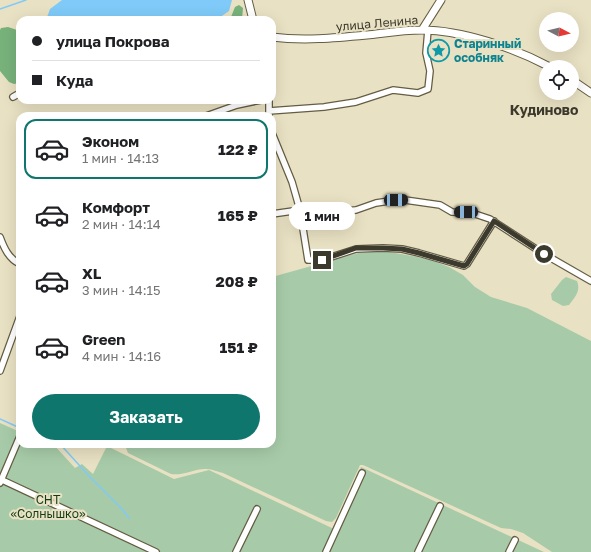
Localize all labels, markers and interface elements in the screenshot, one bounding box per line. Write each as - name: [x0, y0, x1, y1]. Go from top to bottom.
- street label: улица Ленина: [335, 12, 419, 34]
- north arrow: [539, 12, 579, 52]
- map controls: [539, 12, 579, 100]
- text: улица Покрова: [56, 32, 169, 50]
- place label: Старинный особняк: [454, 36, 521, 65]
- place icon: Старинный особняк: [425, 37, 451, 63]
- button: locate: [539, 60, 579, 100]
- text: Куда: [56, 71, 93, 89]
- district label: Кудиново: [510, 101, 578, 118]
- icon: car: [34, 131, 70, 167]
- text: Эконом: [82, 132, 139, 150]
- text: 122 ₽: [218, 140, 258, 158]
- text: 1 мин · 14:13: [82, 150, 159, 166]
- car: [384, 194, 408, 206]
- icon: car: [34, 197, 70, 233]
- text: Комфорт: [82, 198, 150, 216]
- callout: 1 мин: [289, 202, 355, 230]
- text: 165 ₽: [218, 206, 258, 224]
- car: [454, 206, 478, 218]
- text: 1 мин: [304, 208, 340, 224]
- text: 2 мин · 14:14: [82, 216, 161, 232]
- route start: [535, 245, 553, 263]
- route end: [313, 251, 331, 269]
- icon: car: [34, 263, 70, 299]
- text: XL: [82, 264, 101, 282]
- text: 208 ₽: [216, 272, 258, 290]
- text: 3 мин · 14:15: [82, 282, 160, 298]
- icon: car: [34, 329, 70, 365]
- text: Green: [82, 330, 125, 348]
- text: 151 ₽: [220, 338, 258, 356]
- text: 4 мин · 14:16: [82, 348, 161, 364]
- button: Заказать: [32, 394, 260, 440]
- park label: СНТ «Солнышко»: [10, 492, 86, 521]

